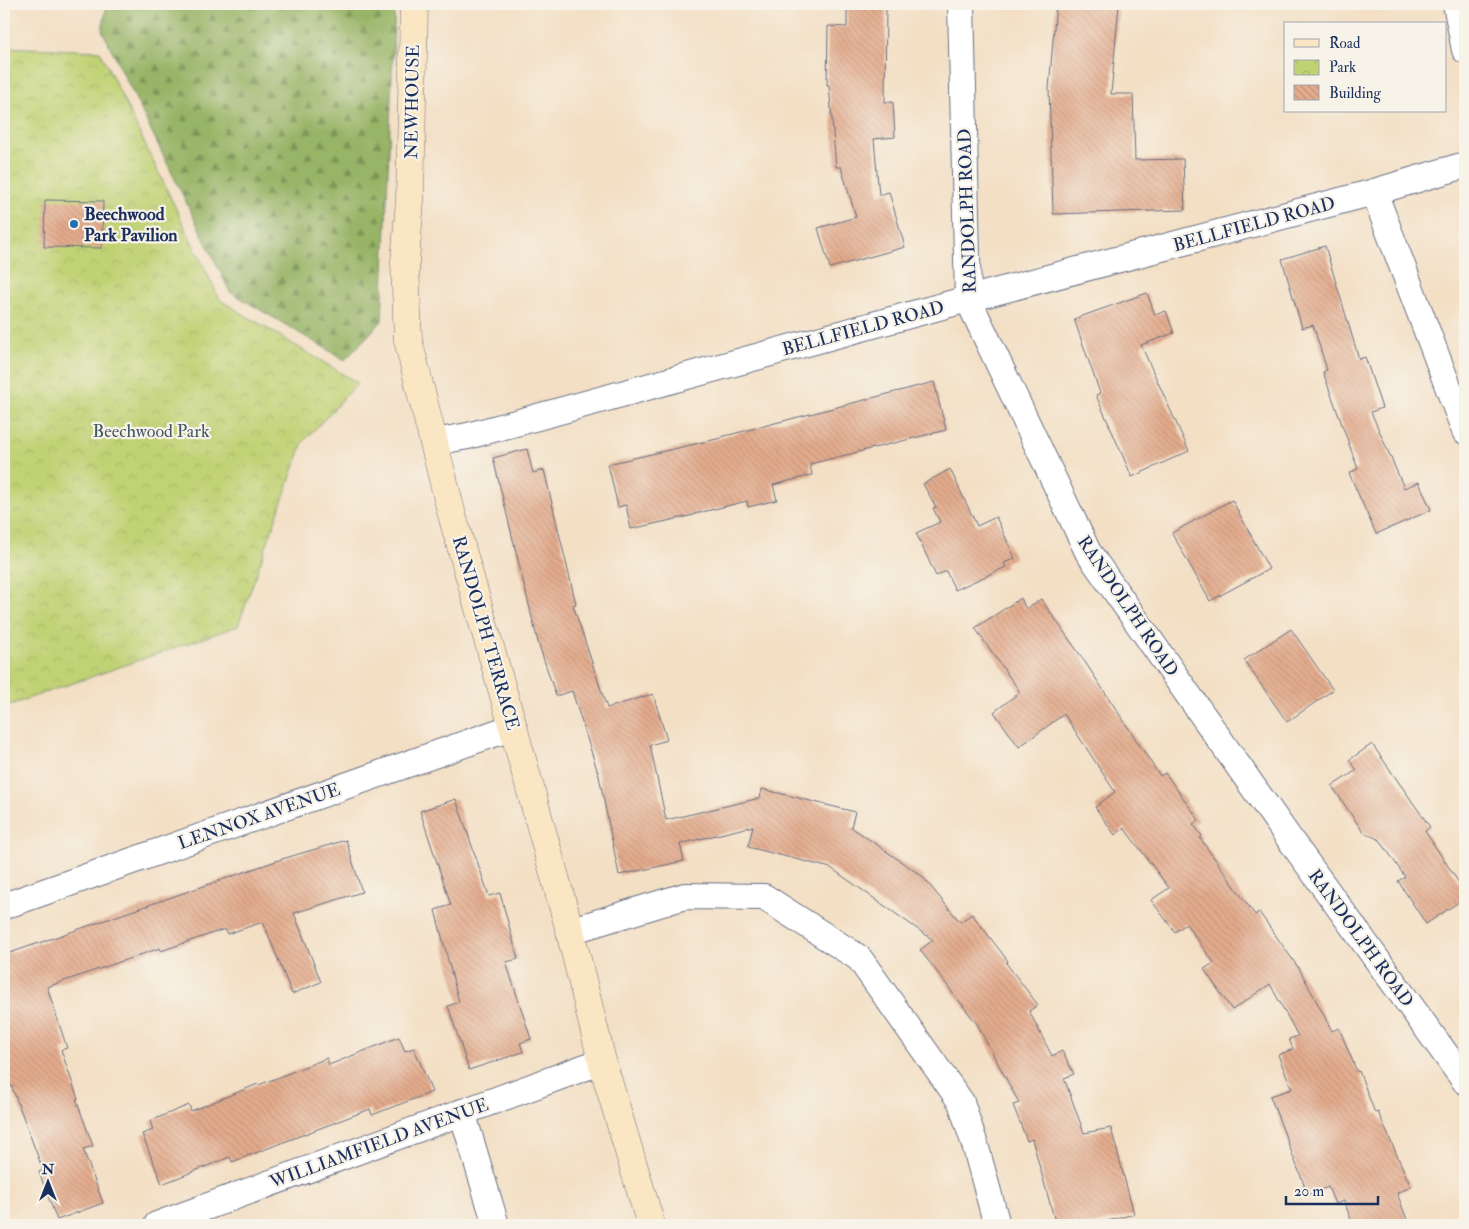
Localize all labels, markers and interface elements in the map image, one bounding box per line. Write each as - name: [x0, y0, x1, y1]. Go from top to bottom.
- legend: [1284, 22, 1446, 112]
- text: Road: [1329, 34, 1361, 53]
- street label: NEWHOUSE: [400, 45, 425, 159]
- text: Park: [1329, 58, 1356, 77]
- text: Building: [1329, 84, 1381, 103]
- street label: RANDOLPH ROAD: [953, 128, 982, 294]
- street label: BELLFIELD ROAD: [1171, 192, 1338, 257]
- place label: Beechwood Park Pavilion: [84, 203, 178, 247]
- marker: Beechwood Park Pavilion: [68, 218, 80, 230]
- street label: BELLFIELD ROAD: [780, 296, 947, 361]
- park label: Beechwood Park: [92, 420, 210, 443]
- street label: RANDOLPH ROAD: [1072, 532, 1183, 681]
- street label: RANDOLPH TERRACE: [447, 533, 524, 733]
- street label: LENNOX AVENUE: [175, 778, 343, 855]
- street label: RANDOLPH ROAD: [1303, 865, 1418, 1012]
- street label: WILLIAMFIELD AVENUE: [266, 1093, 492, 1194]
- north arrow: [22, 1156, 72, 1206]
- text: N: [41, 1161, 55, 1178]
- scale bar: [1286, 1174, 1379, 1206]
- text: 20 m: [1294, 1182, 1324, 1201]

